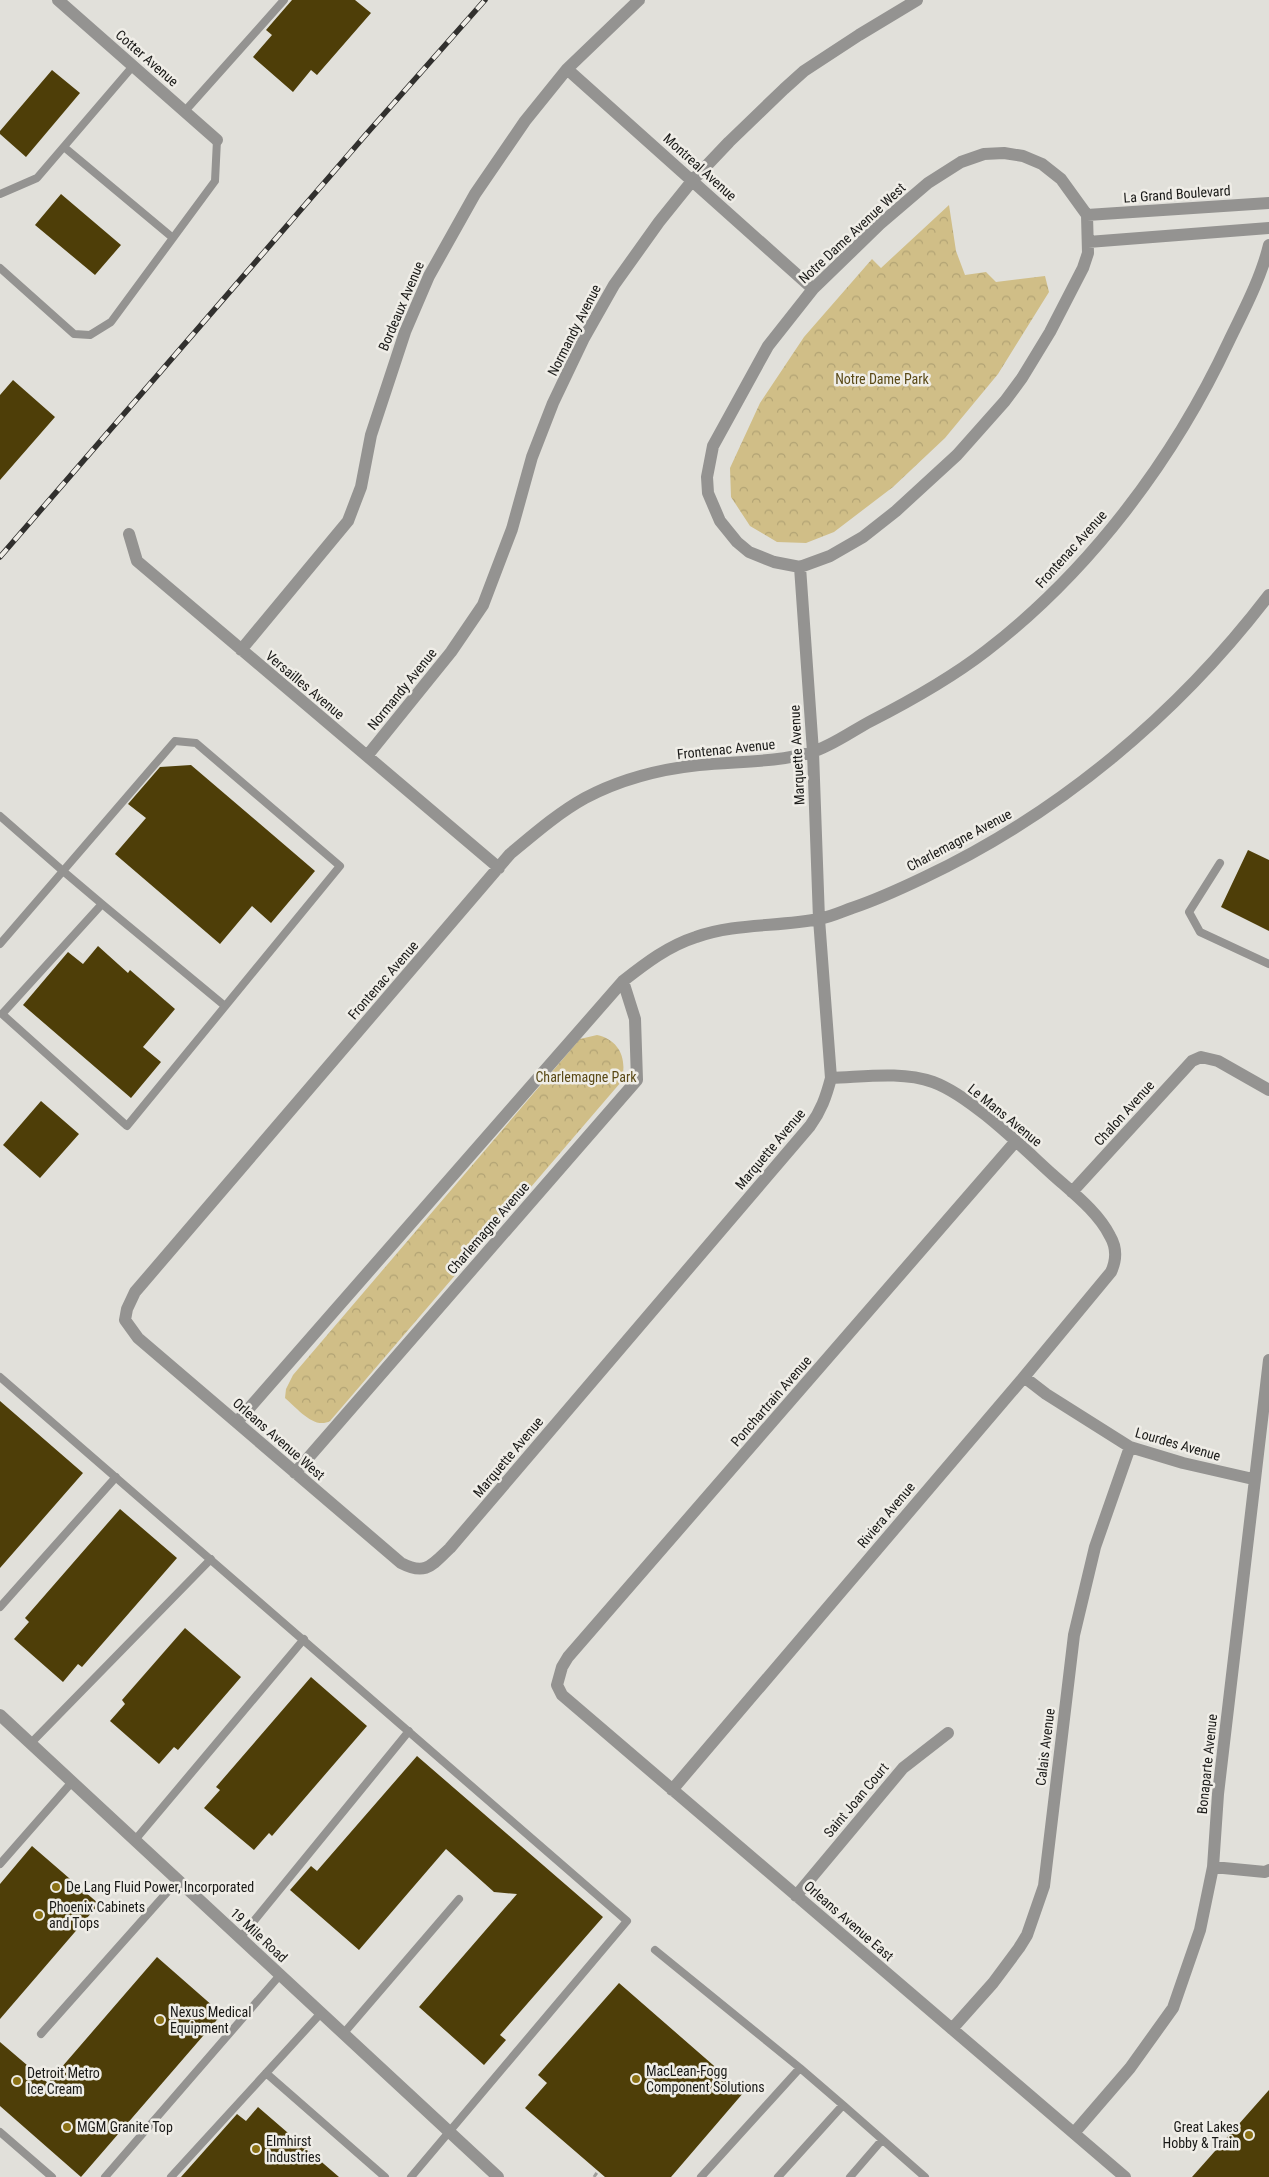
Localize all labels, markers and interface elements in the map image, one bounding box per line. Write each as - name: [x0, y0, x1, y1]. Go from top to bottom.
- street label: Cotter Avenue: [112, 27, 182, 90]
- street label: Montreal Avenue: [660, 130, 740, 204]
- street label: Notre Dame Avenue West: [795, 179, 909, 287]
- street label: La Grand Boulevard: [1123, 182, 1231, 206]
- street label: Bordeaux Avenue: [375, 259, 427, 353]
- street label: Normandy Avenue: [544, 281, 604, 378]
- park label: Notre Dame Park: [835, 371, 930, 387]
- street label: Frontenac Avenue: [1032, 507, 1110, 591]
- street label: Normandy Avenue: [364, 645, 440, 733]
- street label: Versailles Avenue: [262, 648, 348, 723]
- street label: Marquette Avenue: [786, 704, 808, 805]
- street label: Frontenac Avenue: [676, 736, 776, 762]
- street label: Charlemagne Avenue: [904, 805, 1015, 874]
- street label: Frontenac Avenue: [345, 937, 422, 1022]
- park label: Charlemagne Park: [535, 1069, 637, 1085]
- street label: Chalon Avenue: [1091, 1077, 1158, 1149]
- street label: Le Mans Avenue: [965, 1080, 1045, 1150]
- street label: Marquette Avenue: [732, 1105, 809, 1192]
- street label: Charlemagne Avenue: [444, 1178, 533, 1277]
- street label: Ponchartrain Avenue: [727, 1352, 815, 1449]
- street label: Orleans Avenue West: [230, 1395, 328, 1483]
- street label: Marquette Avenue: [470, 1413, 547, 1500]
- street label: Lourdes Avenue: [1133, 1424, 1223, 1464]
- street label: Riviera Avenue: [854, 1479, 918, 1551]
- street label: Calais Avenue: [1032, 1707, 1058, 1787]
- street label: Bonaparte Avenue: [1194, 1713, 1220, 1815]
- street label: Saint Joan Court: [820, 1760, 892, 1840]
- street label: Orleans Avenue East: [801, 1878, 897, 1964]
- place label: De Lang Fluid Power, Incorporated: [66, 1879, 254, 1895]
- marker: De Lang Fluid Power, Incorporated: [50, 1881, 62, 1893]
- place label: Phoenix Cabinets and Tops: [49, 1899, 145, 1931]
- street label: 19 Mile Road: [227, 1905, 291, 1965]
- marker: Phoenix Cabinets and Tops: [33, 1909, 45, 1921]
- place label: Nexus Medical Equipment: [170, 2004, 251, 2036]
- marker: Nexus Medical Equipment: [154, 2014, 166, 2026]
- place label: MacLean-Fogg Component Solutions: [646, 2063, 765, 2095]
- place label: Detroit Metro Ice Cream: [27, 2065, 100, 2097]
- marker: MacLean-Fogg Component Solutions: [630, 2073, 642, 2085]
- marker: Detroit Metro Ice Cream: [11, 2075, 23, 2087]
- place label: MGM Granite Top: [77, 2119, 173, 2135]
- place label: Great Lakes Hobby & Train: [1162, 2119, 1239, 2151]
- marker: MGM Granite Top: [61, 2121, 73, 2133]
- marker: Great Lakes Hobby & Train: [1243, 2129, 1255, 2141]
- place label: Elmhirst Industries: [266, 2133, 321, 2165]
- marker: Elmhirst Industries: [250, 2143, 262, 2155]

